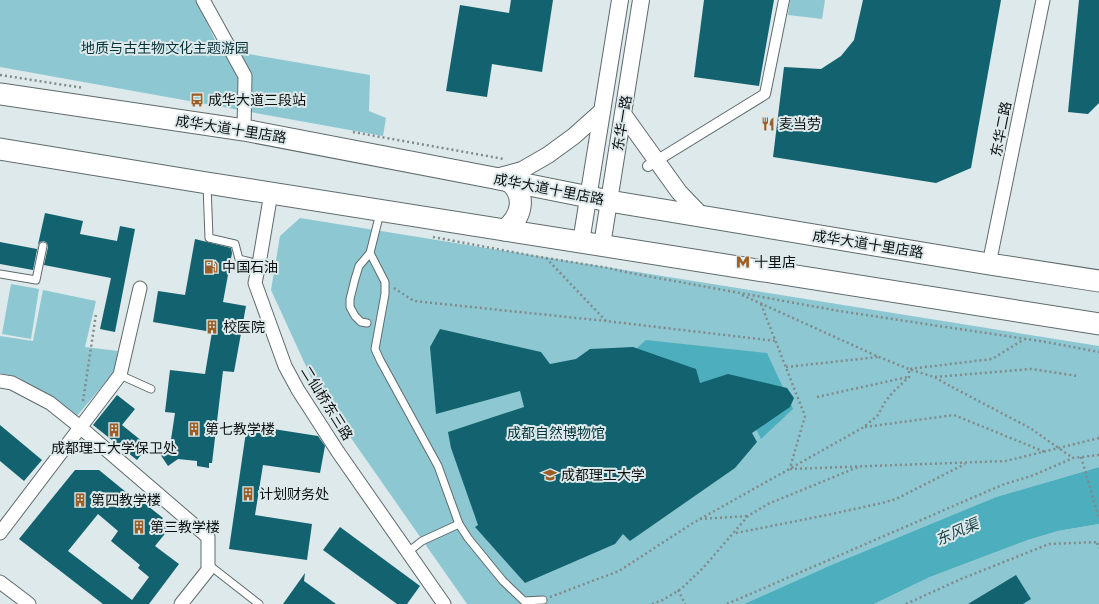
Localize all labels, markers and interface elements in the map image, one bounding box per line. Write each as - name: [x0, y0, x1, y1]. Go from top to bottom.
- park label: 地质与古生物文化主题游园: [81, 40, 249, 57]
- bus stop icon: 成华大道三段站: [189, 92, 205, 108]
- place label: 成华大道三段站: [208, 92, 306, 109]
- street label: 东华一路: [610, 94, 635, 152]
- street label: 东华二路: [988, 100, 1015, 158]
- street label: 成华大道十里店路: [174, 112, 288, 147]
- restaurant icon: 麦当劳: [760, 116, 776, 132]
- place label: 麦当劳: [779, 116, 821, 133]
- street label: 成华大道十里店路: [492, 170, 605, 209]
- street label: 成华大道十里店路: [811, 227, 925, 262]
- metro station icon: 十里店: [735, 254, 751, 270]
- place label: 十里店: [754, 254, 796, 271]
- fuel station icon: 中国石油: [203, 259, 219, 275]
- place label: 中国石油: [222, 259, 278, 276]
- building icon: 校医院: [204, 319, 220, 335]
- place label: 校医院: [223, 319, 265, 336]
- street label: 二仙桥东三路: [297, 363, 356, 443]
- building icon: 第七教学楼: [186, 421, 202, 437]
- place label: 第七教学楼: [205, 421, 275, 438]
- building icon: 成都理工大学保卫处: [106, 422, 122, 438]
- park label: 成都自然博物馆: [507, 425, 605, 442]
- place label: 成都理工大学保卫处: [51, 440, 177, 457]
- school or university icon: 成都理工大学: [542, 467, 558, 483]
- place label: 成都理工大学: [561, 467, 645, 484]
- building icon: 计划财务处: [240, 486, 256, 502]
- place label: 计划财务处: [259, 486, 329, 503]
- building icon: 第四教学楼: [72, 492, 88, 508]
- place label: 第四教学楼: [91, 492, 161, 509]
- water label: 东风渠: [933, 514, 983, 549]
- building icon: 第三教学楼: [131, 519, 147, 535]
- place label: 第三教学楼: [150, 519, 220, 536]

